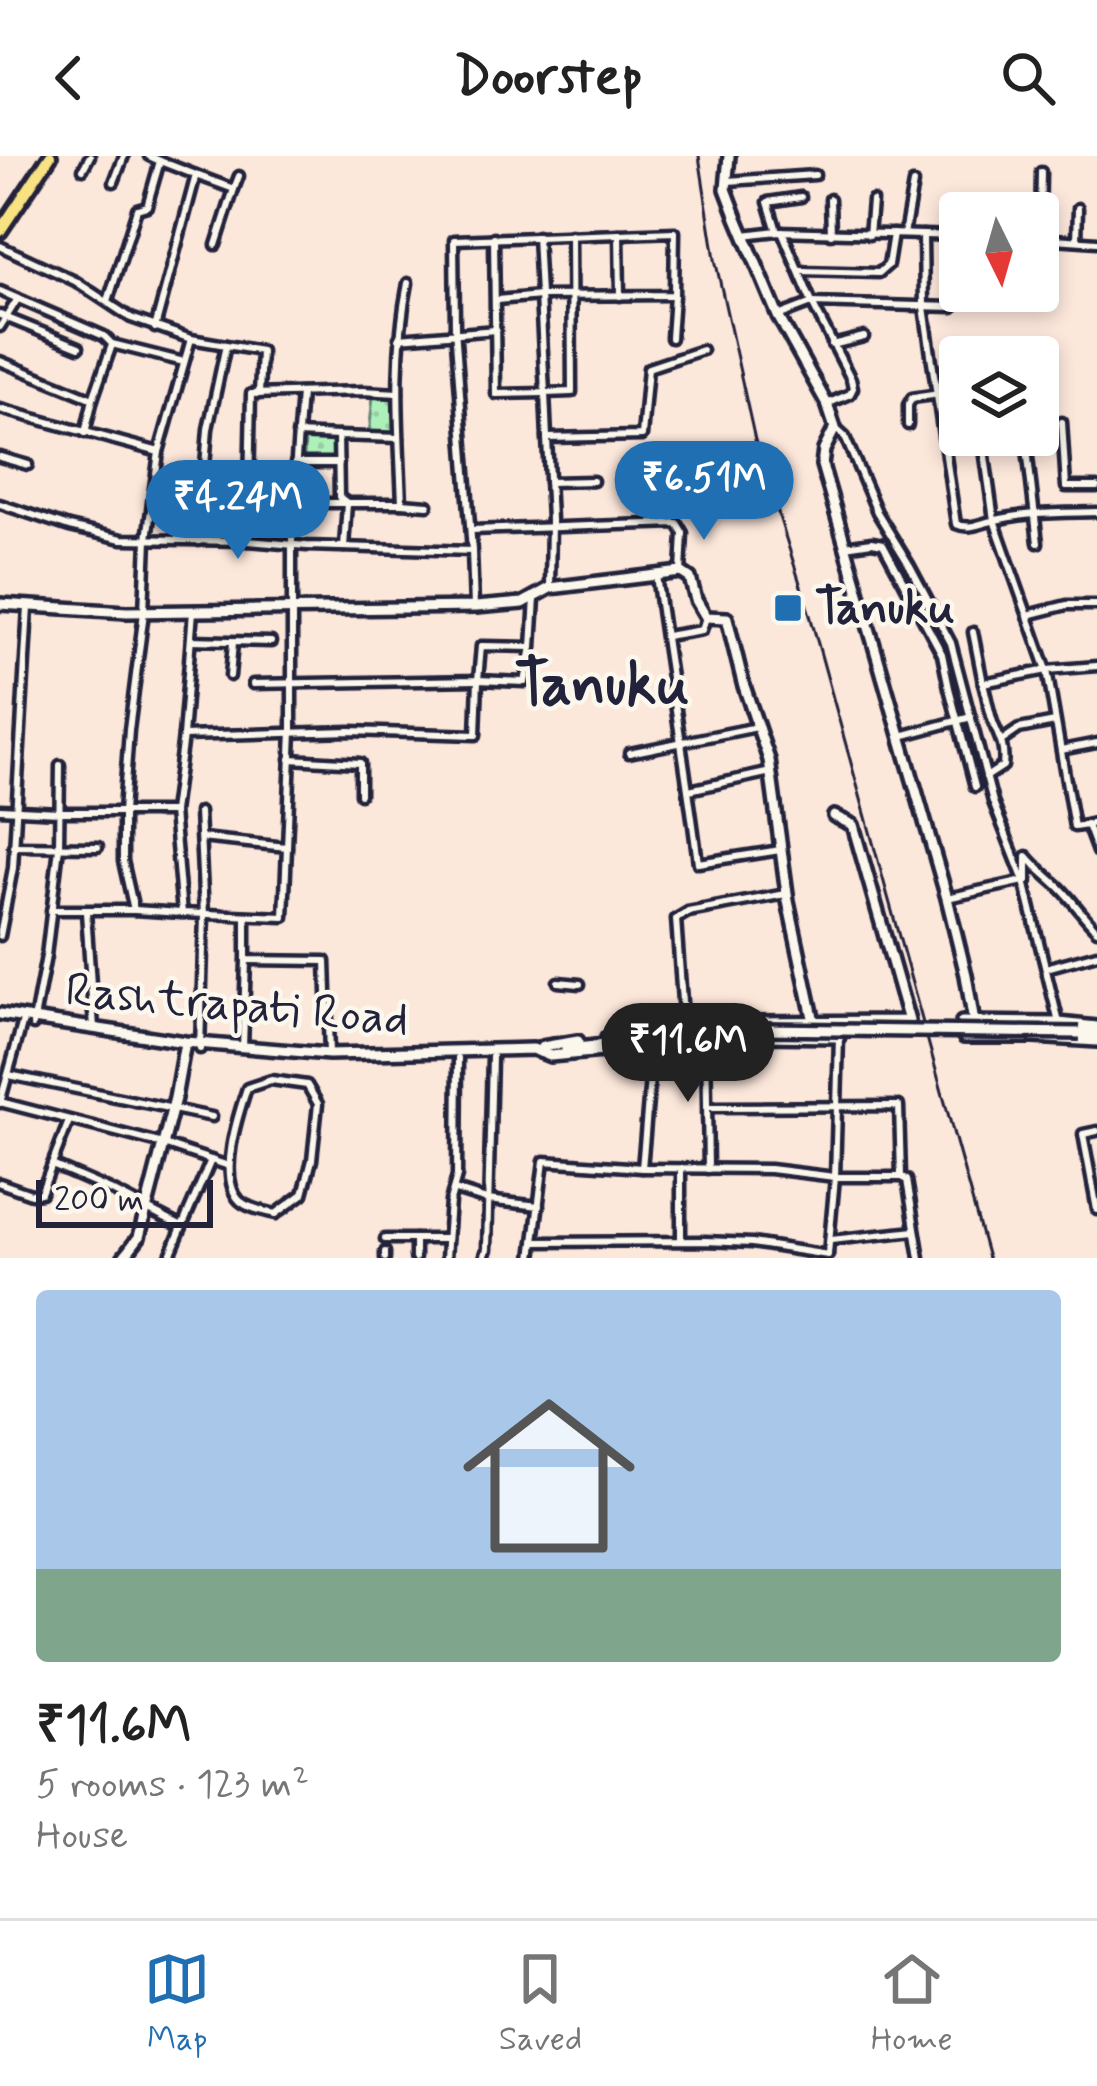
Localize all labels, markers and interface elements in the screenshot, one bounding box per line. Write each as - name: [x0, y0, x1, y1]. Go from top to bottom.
- text: Doorstep: [454, 43, 643, 114]
- icon: back: [36, 45, 102, 111]
- icon: search: [995, 45, 1061, 111]
- north arrow: [939, 192, 1059, 312]
- map controls: [939, 192, 1059, 456]
- button: layers: [939, 336, 1059, 456]
- pin: ₹6.51M: [606, 441, 802, 543]
- text: ₹6.51M: [642, 454, 766, 505]
- pin: ₹4.24M: [140, 460, 336, 562]
- text: ₹4.24M: [173, 473, 303, 524]
- place label: Tanuku: [815, 577, 955, 640]
- marker: Tanuku: [772, 592, 804, 624]
- district label: Tanuku: [515, 647, 689, 726]
- street label: Rashtrapati Road: [63, 960, 411, 1052]
- pin: ₹11.6M: [590, 1003, 786, 1105]
- text: ₹11.6M: [629, 1016, 747, 1067]
- scale bar: [36, 1174, 213, 1227]
- text: 200 m: [54, 1179, 144, 1223]
- icon: home: [441, 1368, 657, 1584]
- text: ₹11.6M: [36, 1694, 191, 1760]
- text: 5 rooms · 123 m²: [36, 1760, 309, 1811]
- text: House: [36, 1811, 128, 1862]
- tab: Map: [144, 1946, 210, 2062]
- tab: Saved: [499, 1946, 582, 2062]
- tab: Home: [871, 1946, 953, 2062]

